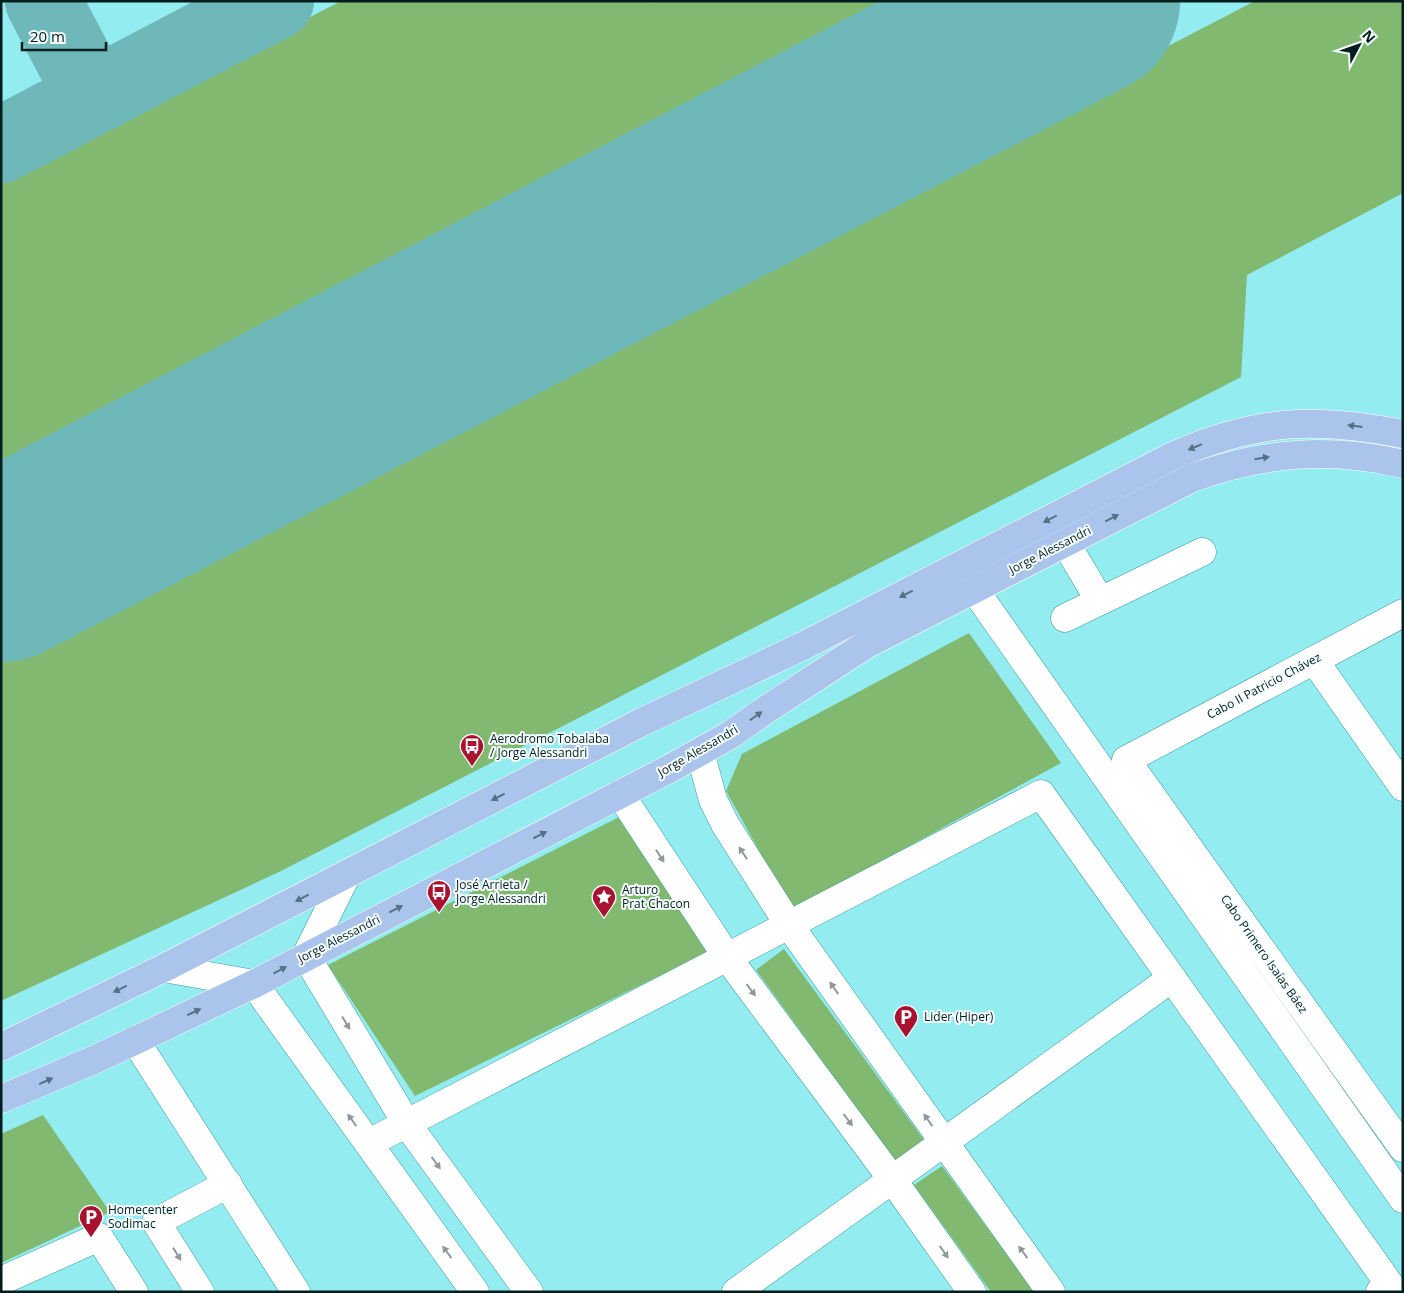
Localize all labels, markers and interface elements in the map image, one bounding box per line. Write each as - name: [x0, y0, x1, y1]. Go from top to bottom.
- scale bar: [22, 20, 106, 52]
- north arrow: [1334, 20, 1384, 70]
- text: 20 m: [30, 26, 65, 46]
- text: N: [1358, 26, 1380, 47]
- one-way arrow: [1346, 422, 1362, 430]
- one-way arrow: [1188, 443, 1203, 451]
- one-way arrow: [1254, 454, 1270, 462]
- one-way arrow: [1105, 514, 1119, 522]
- one-way arrow: [1043, 515, 1058, 523]
- street label: Jorge Alessandri: [1005, 522, 1094, 578]
- one-way arrow: [898, 589, 913, 598]
- street label: Cabo II Patricio Chávez: [1204, 648, 1324, 723]
- one-way arrow: [749, 711, 763, 721]
- street label: Jorge Alessandri: [654, 721, 741, 781]
- place label: Aerodromo Tobalaba / Jorge Alessandri: [490, 730, 609, 761]
- bus stop icon: Aerodromo Tobalaba / Jorge Alessandri: [459, 733, 485, 767]
- one-way arrow: [491, 793, 505, 801]
- one-way arrow: [533, 831, 547, 839]
- one-way arrow: [739, 846, 748, 860]
- one-way arrow: [655, 849, 665, 862]
- place label: José Arrieta / Jorge Alessandri: [455, 876, 546, 907]
- bus stop icon: José Arrieta / Jorge Alessandri: [426, 879, 452, 913]
- place label: Arturo Prat Chacon: [622, 881, 690, 912]
- place icon: Arturo Prat Chacon: [591, 884, 617, 918]
- street label: Cabo Primero Isaías Báez: [1217, 891, 1312, 1017]
- one-way arrow: [295, 894, 309, 902]
- one-way arrow: [388, 905, 403, 913]
- street label: Jorge Alessandri: [294, 911, 383, 967]
- one-way arrow: [272, 966, 287, 974]
- one-way arrow: [829, 981, 839, 995]
- one-way arrow: [746, 983, 756, 997]
- one-way arrow: [113, 986, 127, 994]
- parking icon: Lider (Hiper): [893, 1004, 919, 1038]
- one-way arrow: [187, 1008, 201, 1016]
- place label: Lider (Hiper): [924, 1008, 994, 1025]
- one-way arrow: [342, 1017, 351, 1030]
- one-way arrow: [39, 1076, 53, 1084]
- one-way arrow: [347, 1113, 357, 1127]
- one-way arrow: [843, 1113, 853, 1127]
- one-way arrow: [923, 1113, 933, 1127]
- one-way arrow: [431, 1156, 441, 1170]
- place label: Homecenter Sodimac: [108, 1201, 178, 1232]
- parking icon: Homecenter Sodimac: [78, 1204, 104, 1238]
- one-way arrow: [442, 1245, 452, 1259]
- one-way arrow: [939, 1245, 949, 1259]
- one-way arrow: [1018, 1245, 1028, 1259]
- one-way arrow: [172, 1247, 181, 1261]

